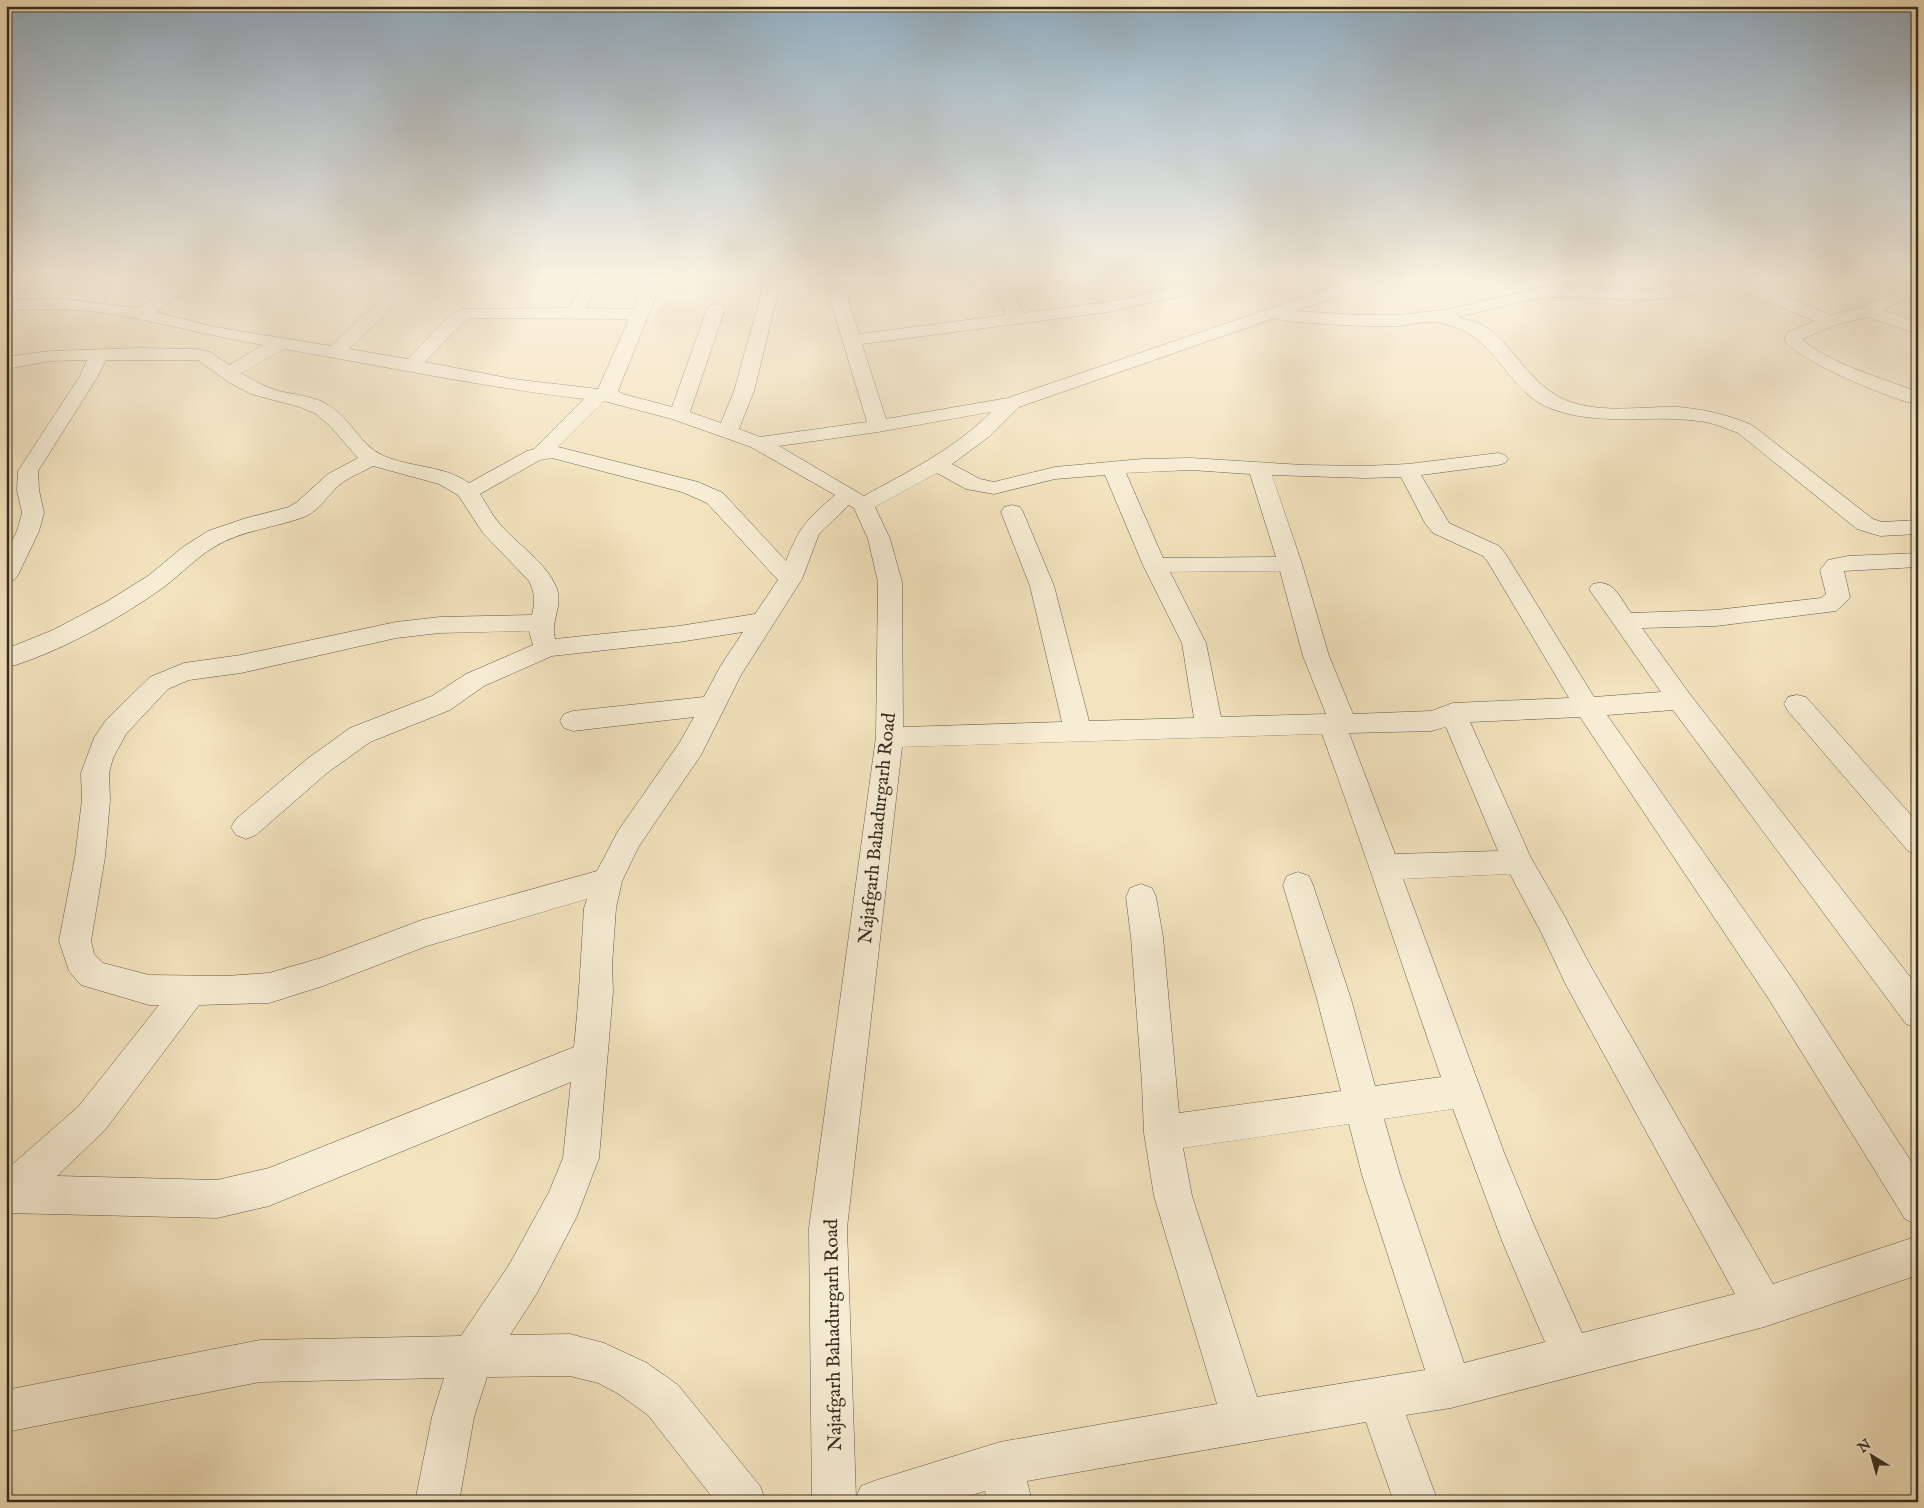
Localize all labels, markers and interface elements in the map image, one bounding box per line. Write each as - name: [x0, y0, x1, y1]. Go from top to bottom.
- street label: Najafgarh Bahadurgarh Road: [854, 711, 902, 945]
- street label: Najafgarh Bahadurgarh Road: [820, 1218, 848, 1451]
- north arrow: [1846, 1430, 1896, 1480]
- text: N: [1854, 1436, 1875, 1458]

